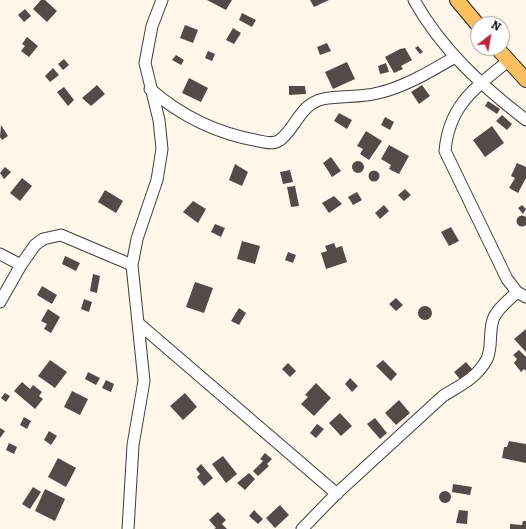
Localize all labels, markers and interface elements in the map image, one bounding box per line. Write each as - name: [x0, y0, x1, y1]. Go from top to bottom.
- north arrow: [470, 16, 510, 56]
- text: N: [489, 18, 503, 34]

